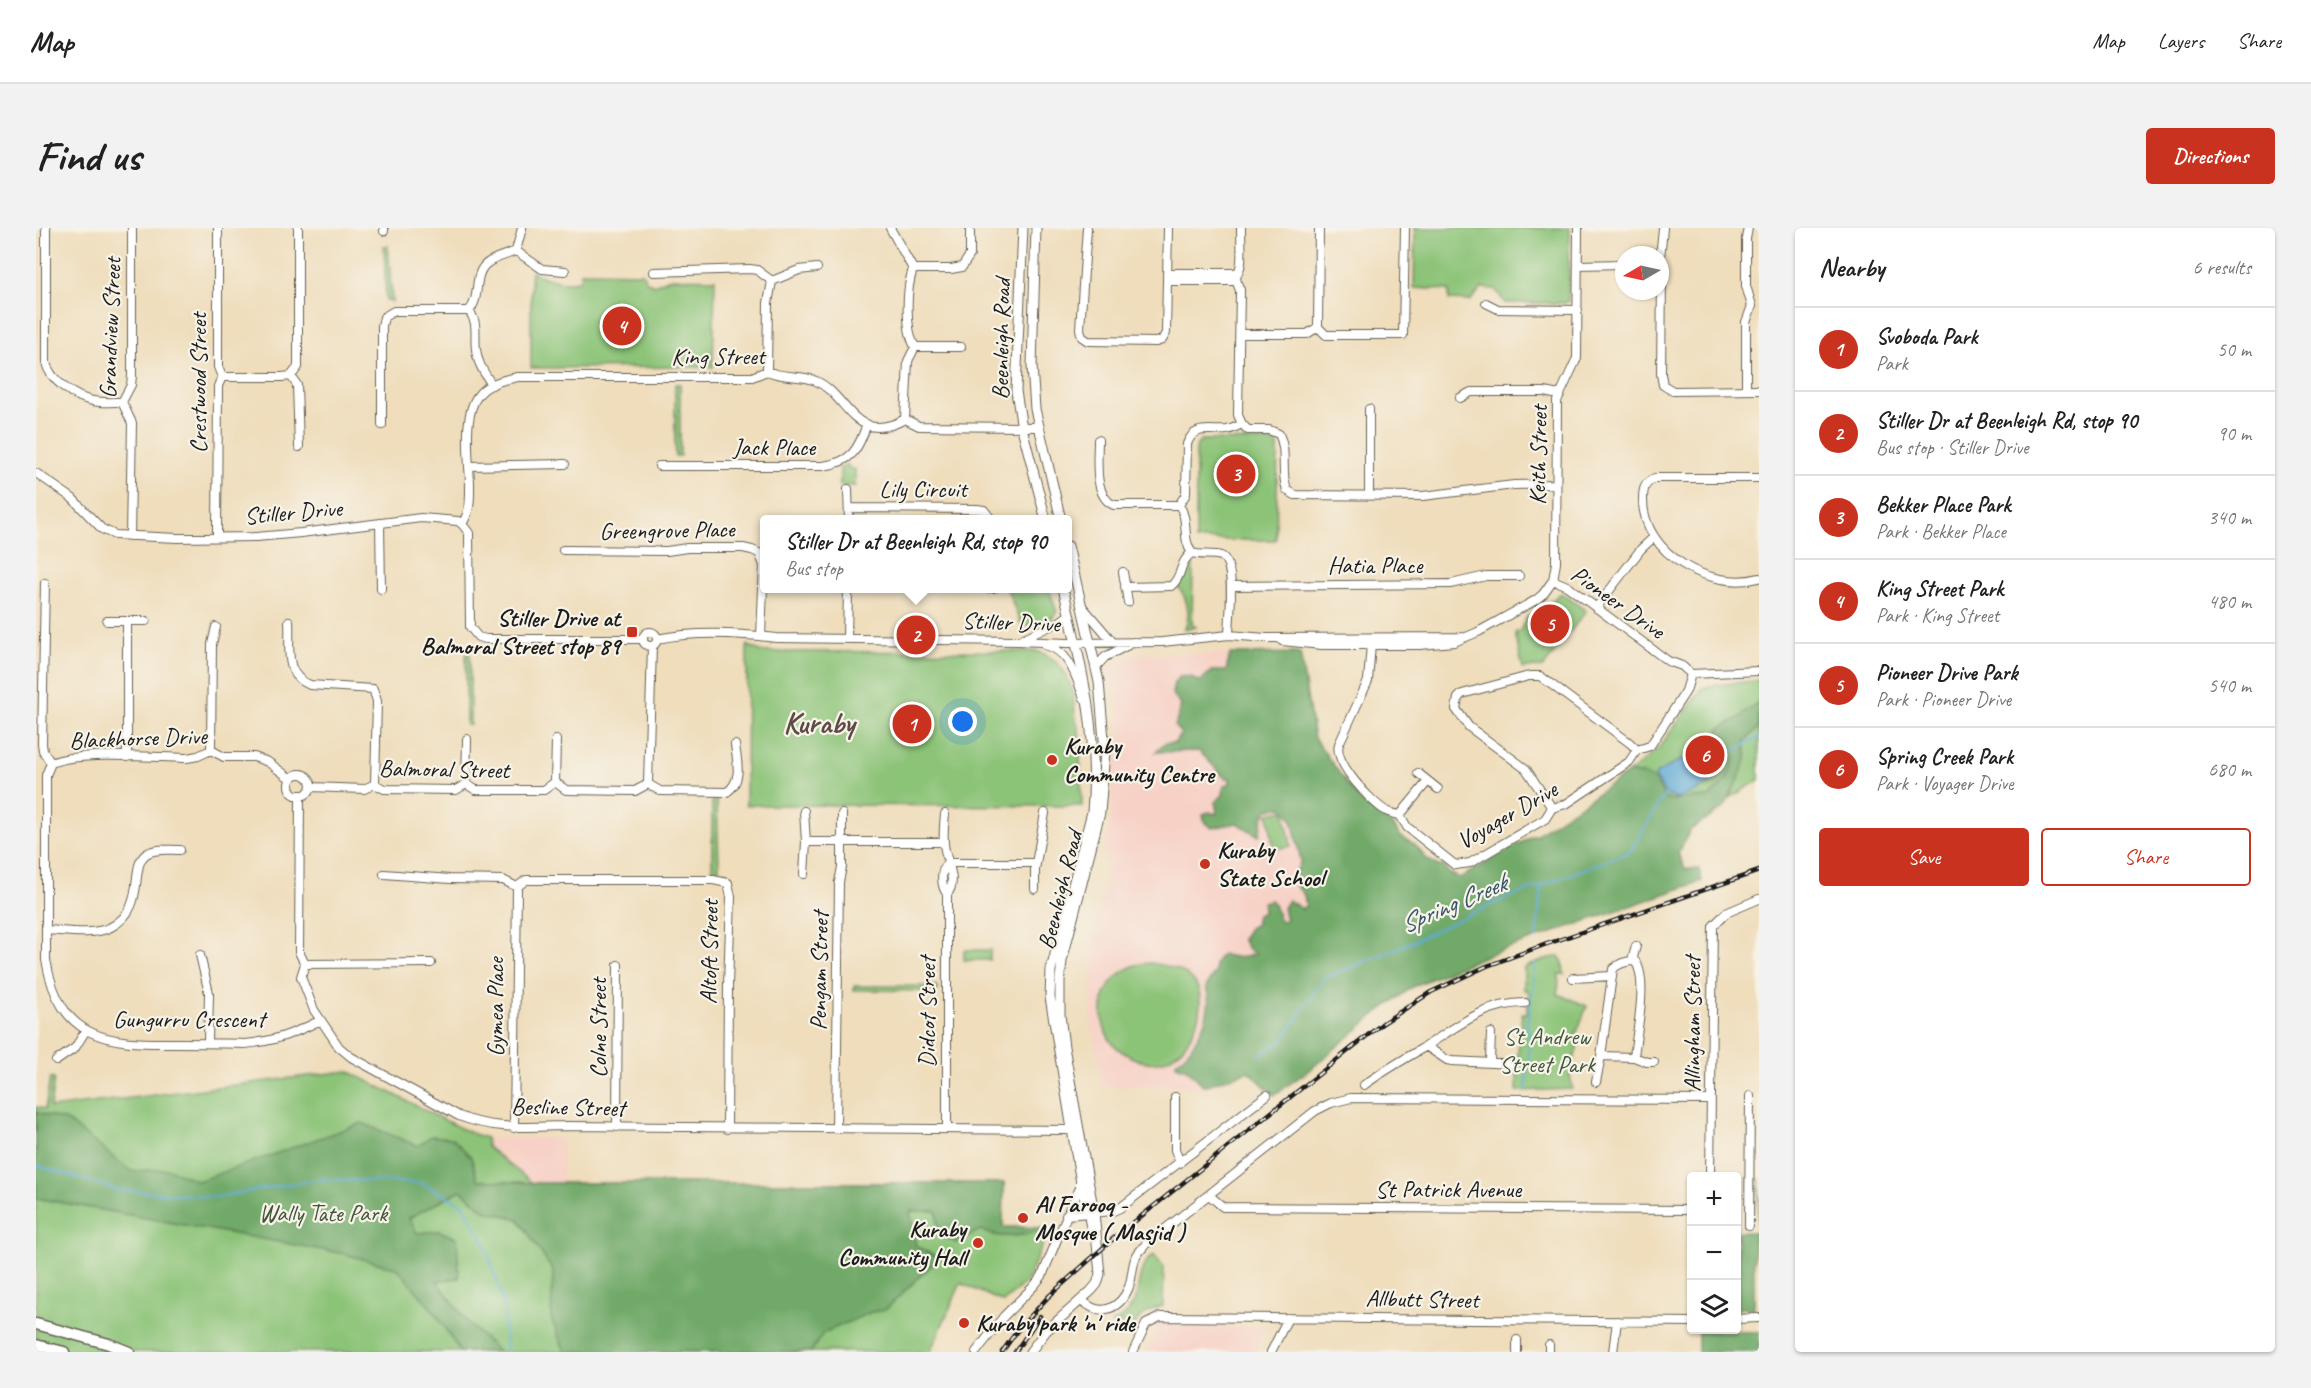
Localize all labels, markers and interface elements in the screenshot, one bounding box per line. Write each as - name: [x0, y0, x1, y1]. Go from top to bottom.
- text: Map: [30, 24, 73, 59]
- text: Map: [2092, 28, 2125, 54]
- text: Layers: [2158, 28, 2204, 54]
- text: Share: [2237, 28, 2281, 54]
- button: Directions: [2146, 128, 2275, 184]
- text: Find us: [36, 130, 141, 183]
- north arrow: [1615, 246, 1669, 300]
- text: Nearby: [1819, 251, 1884, 284]
- street label: Grandview Street: [93, 255, 128, 399]
- text: 6 results: [2192, 255, 2251, 280]
- street label: Beenleigh Road: [985, 275, 1017, 400]
- pin: 4: [602, 304, 642, 348]
- street label: Crestwood Street: [183, 311, 213, 453]
- text: Svoboda Park: [1876, 323, 1978, 351]
- text: 1: [1834, 337, 1843, 362]
- text: 50 m: [2217, 337, 2251, 362]
- street label: King Street: [671, 341, 767, 371]
- text: Park: [1876, 351, 1908, 376]
- street label: Keith Street: [1522, 403, 1554, 505]
- text: Stiller Dr at Beenleigh Rd, stop 90: [1876, 407, 2137, 435]
- text: 2: [1834, 421, 1843, 446]
- text: 90 m: [2217, 421, 2251, 446]
- street label: Jack Place: [732, 432, 817, 462]
- text: Bus stop · Stiller Drive: [1876, 435, 2028, 460]
- pin: 3: [1216, 452, 1256, 496]
- street label: Lily Circuit: [879, 474, 969, 504]
- text: Bekker Place Park: [1876, 491, 2010, 519]
- street label: Stiller Drive: [243, 493, 345, 531]
- text: 3: [1834, 505, 1843, 530]
- text: 340 m: [2208, 505, 2251, 530]
- street label: Greengrove Place: [599, 514, 737, 546]
- popup: [760, 515, 1072, 593]
- text: Park · Bekker Place: [1876, 519, 2006, 544]
- text: Stiller Dr at Beenleigh Rd, stop 90: [785, 528, 1047, 556]
- street label: Hatia Place: [1328, 550, 1425, 580]
- text: Bus stop: [785, 556, 843, 581]
- street label: Pioneer Drive: [1565, 559, 1673, 646]
- text: King Street Park: [1876, 575, 2003, 603]
- text: 4: [1834, 589, 1843, 614]
- text: 480 m: [2208, 589, 2251, 614]
- pin: 5: [1530, 602, 1570, 646]
- place label: Stiller Drive at Balmoral Street stop 89: [421, 603, 623, 661]
- text: Park · King Street: [1876, 603, 1999, 628]
- street label: Stiller Drive: [962, 605, 1063, 639]
- pin: 2: [896, 612, 936, 658]
- marker: Stiller Drive at Balmoral Street stop 89: [625, 625, 639, 639]
- text: Pioneer Drive Park: [1876, 659, 2017, 687]
- text: 5: [1834, 673, 1843, 698]
- text: 540 m: [2208, 673, 2251, 698]
- text: Park · Pioneer Drive: [1876, 687, 2011, 712]
- pin: 1: [892, 702, 932, 746]
- district label: Kuraby: [783, 704, 857, 742]
- your location: [948, 707, 977, 736]
- street label: Blackhorse Drive: [69, 721, 209, 755]
- place label: Kuraby Community Centre: [1064, 731, 1216, 789]
- pin: 6: [1686, 732, 1724, 778]
- text: Spring Creek Park: [1876, 743, 2013, 771]
- street label: Balmoral Street: [379, 753, 511, 785]
- marker: Kuraby Community Centre: [1045, 753, 1059, 767]
- text: 6: [1834, 757, 1843, 782]
- text: 680 m: [2208, 757, 2251, 782]
- text: Park · Voyager Drive: [1876, 771, 2014, 796]
- street label: Voyager Drive: [1451, 773, 1564, 856]
- street label: Beenleigh Road: [1031, 824, 1090, 952]
- button: Save: [1819, 828, 2029, 886]
- button: Share: [2041, 828, 2251, 886]
- place label: Kuraby State School: [1217, 835, 1329, 893]
- marker: Kuraby State School: [1198, 857, 1212, 871]
- water label: Spring Creek: [1395, 864, 1516, 941]
- street label: Altoft Street: [693, 898, 725, 1004]
- street label: Pengam Street: [803, 908, 835, 1031]
- street label: Didcot Street: [912, 953, 942, 1068]
- street label: Allingham Street: [1677, 953, 1707, 1092]
- street label: Gymea Place: [480, 955, 510, 1057]
- street label: Colne Street: [583, 976, 613, 1078]
- street label: Gungurru Crescent: [113, 1004, 268, 1034]
- park label: St Andrew Street Park: [1499, 1021, 1597, 1079]
- street label: Besline Street: [511, 1091, 628, 1123]
- map controls: [1687, 1172, 1741, 1334]
- button: +: [1687, 1172, 1741, 1226]
- street label: St Patrick Avenue: [1375, 1174, 1523, 1204]
- place label: Al Farooq - Mosque ( Masjid ): [1035, 1189, 1187, 1247]
- park label: Wally Tate Park: [259, 1198, 389, 1228]
- marker: Al Farooq - Mosque ( Masjid ): [1016, 1211, 1030, 1225]
- place label: Kuraby Community Hall: [838, 1214, 971, 1272]
- button: −: [1687, 1226, 1741, 1280]
- marker: Kuraby Community Hall: [971, 1236, 985, 1250]
- button: layers: [1687, 1280, 1741, 1334]
- street label: Allbutt Street: [1365, 1283, 1481, 1315]
- place label: Kuraby park 'n' ride: [976, 1308, 1137, 1338]
- marker: Kuraby park 'n' ride: [957, 1316, 971, 1330]

